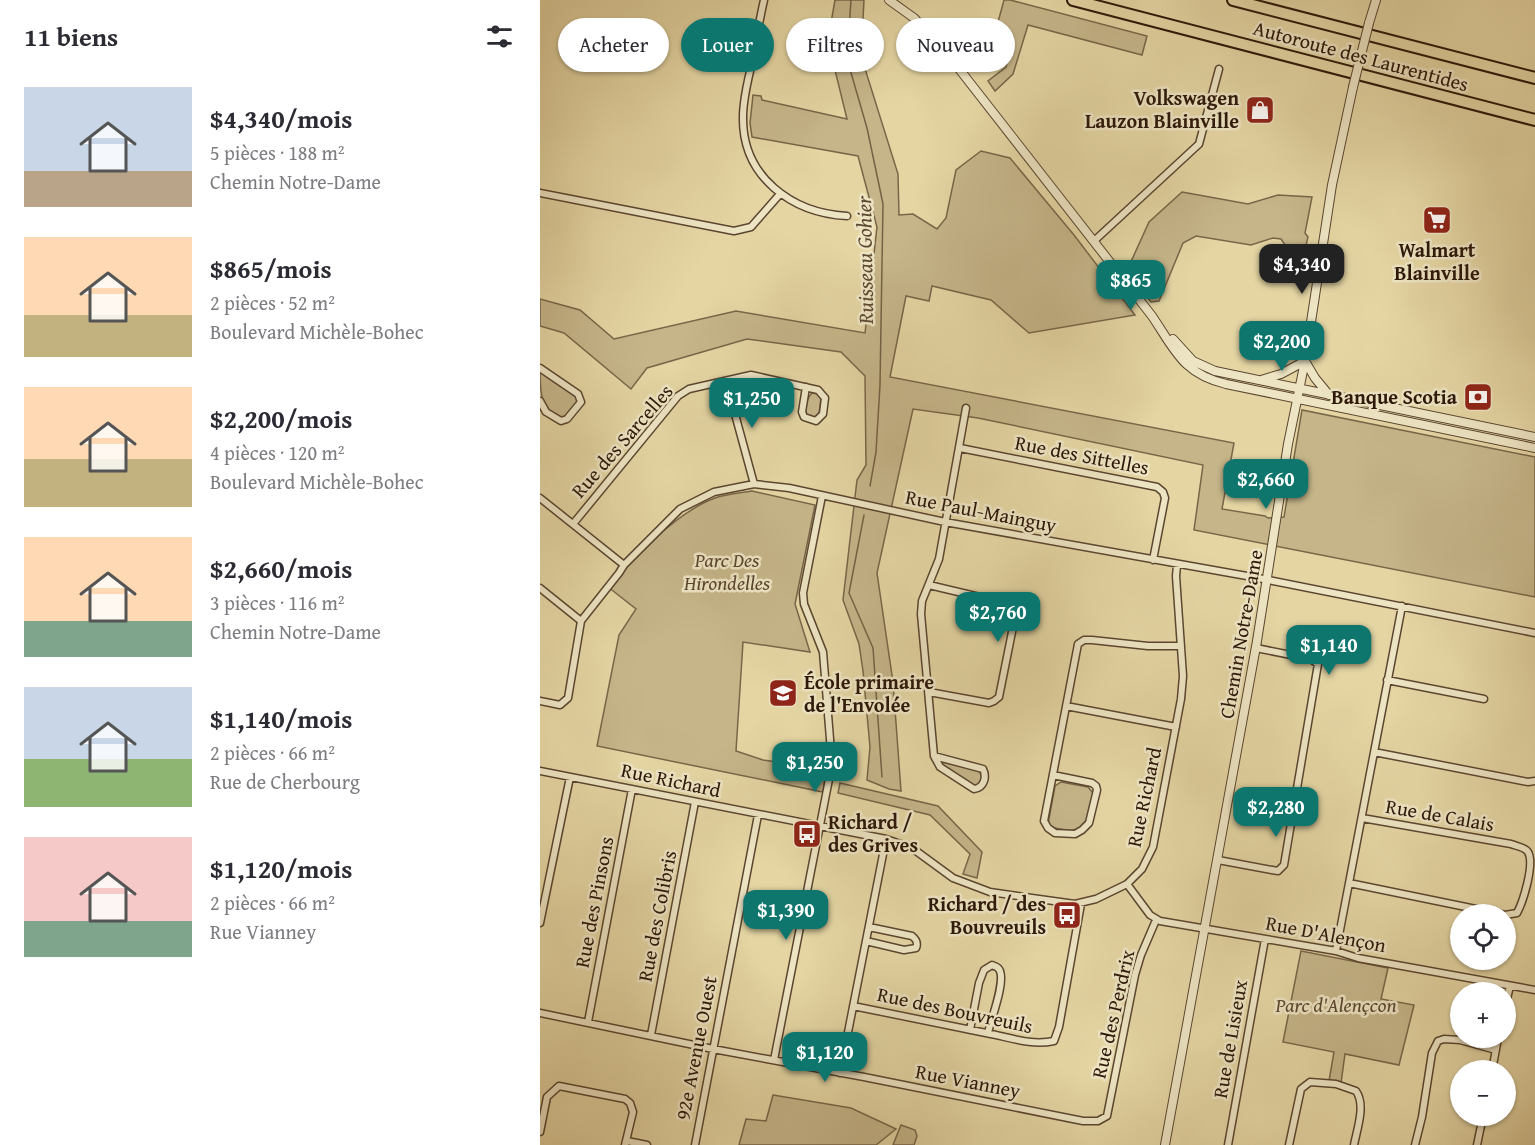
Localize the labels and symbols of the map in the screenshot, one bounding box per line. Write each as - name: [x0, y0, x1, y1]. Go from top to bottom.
- street label: Autoroute des Laurentides: [1250, 13, 1472, 98]
- place label: Volkswagen Lauzon Blainville: [1085, 83, 1239, 135]
- shop icon: Volkswagen Lauzon Blainville: [1244, 94, 1276, 126]
- water label: Ruisseau Gohier: [848, 195, 881, 325]
- supermarket icon: Walmart Blainville: [1421, 204, 1453, 236]
- place label: Walmart Blainville: [1394, 235, 1480, 287]
- pin: $4,340: [1253, 244, 1351, 295]
- pin: $865: [1095, 260, 1167, 311]
- pin: $2,200: [1233, 321, 1331, 372]
- street label: Rue des Sarcelles: [564, 377, 679, 504]
- pin: $1,250: [703, 378, 801, 429]
- bank icon: Banque Scotia: [1462, 381, 1494, 413]
- place label: Banque Scotia: [1331, 382, 1458, 411]
- street label: Rue des Sittelles: [1013, 427, 1152, 482]
- pin: $2,660: [1217, 459, 1315, 510]
- street label: Rue Paul-Mainguy: [903, 482, 1059, 539]
- park label: Parc Des Hirondelles: [683, 545, 771, 597]
- street label: Chemin Notre-Dame: [1211, 547, 1270, 721]
- pin: $2,760: [949, 592, 1047, 643]
- pin: $1,140: [1280, 625, 1378, 676]
- place label: École primaire de l'Envolée: [804, 667, 934, 719]
- school or university icon: École primaire de l'Envolée: [767, 677, 799, 709]
- pin: $1,250: [766, 742, 864, 793]
- street label: Rue Richard: [1119, 744, 1168, 849]
- street label: Rue Richard: [619, 755, 724, 804]
- pin: $2,280: [1227, 787, 1325, 838]
- street label: Rue de Calais: [1384, 791, 1497, 838]
- place label: Richard / des Grives: [828, 807, 918, 859]
- bus stop icon: Richard / des Grives: [791, 818, 823, 850]
- street label: Rue des Pinsons: [567, 834, 620, 970]
- street label: Rue des Colibris: [630, 848, 683, 984]
- place label: Richard / des Bouvreuils: [928, 889, 1046, 941]
- pin: $1,390: [737, 890, 835, 941]
- bus stop icon: Richard / des Bouvreuils: [1051, 899, 1083, 931]
- street label: Rue D'Alençon: [1263, 908, 1389, 959]
- street label: Rue des Perdrix: [1084, 946, 1142, 1081]
- street label: 92e Avenue Ouest: [667, 973, 724, 1122]
- street label: Rue de Lisieux: [1205, 977, 1254, 1100]
- street label: Rue des Bouvreuils: [875, 979, 1036, 1040]
- park label: Parc d'Alençcon: [1274, 990, 1397, 1019]
- pin: $1,120: [776, 1032, 874, 1083]
- street label: Rue Vianney: [913, 1056, 1023, 1105]

